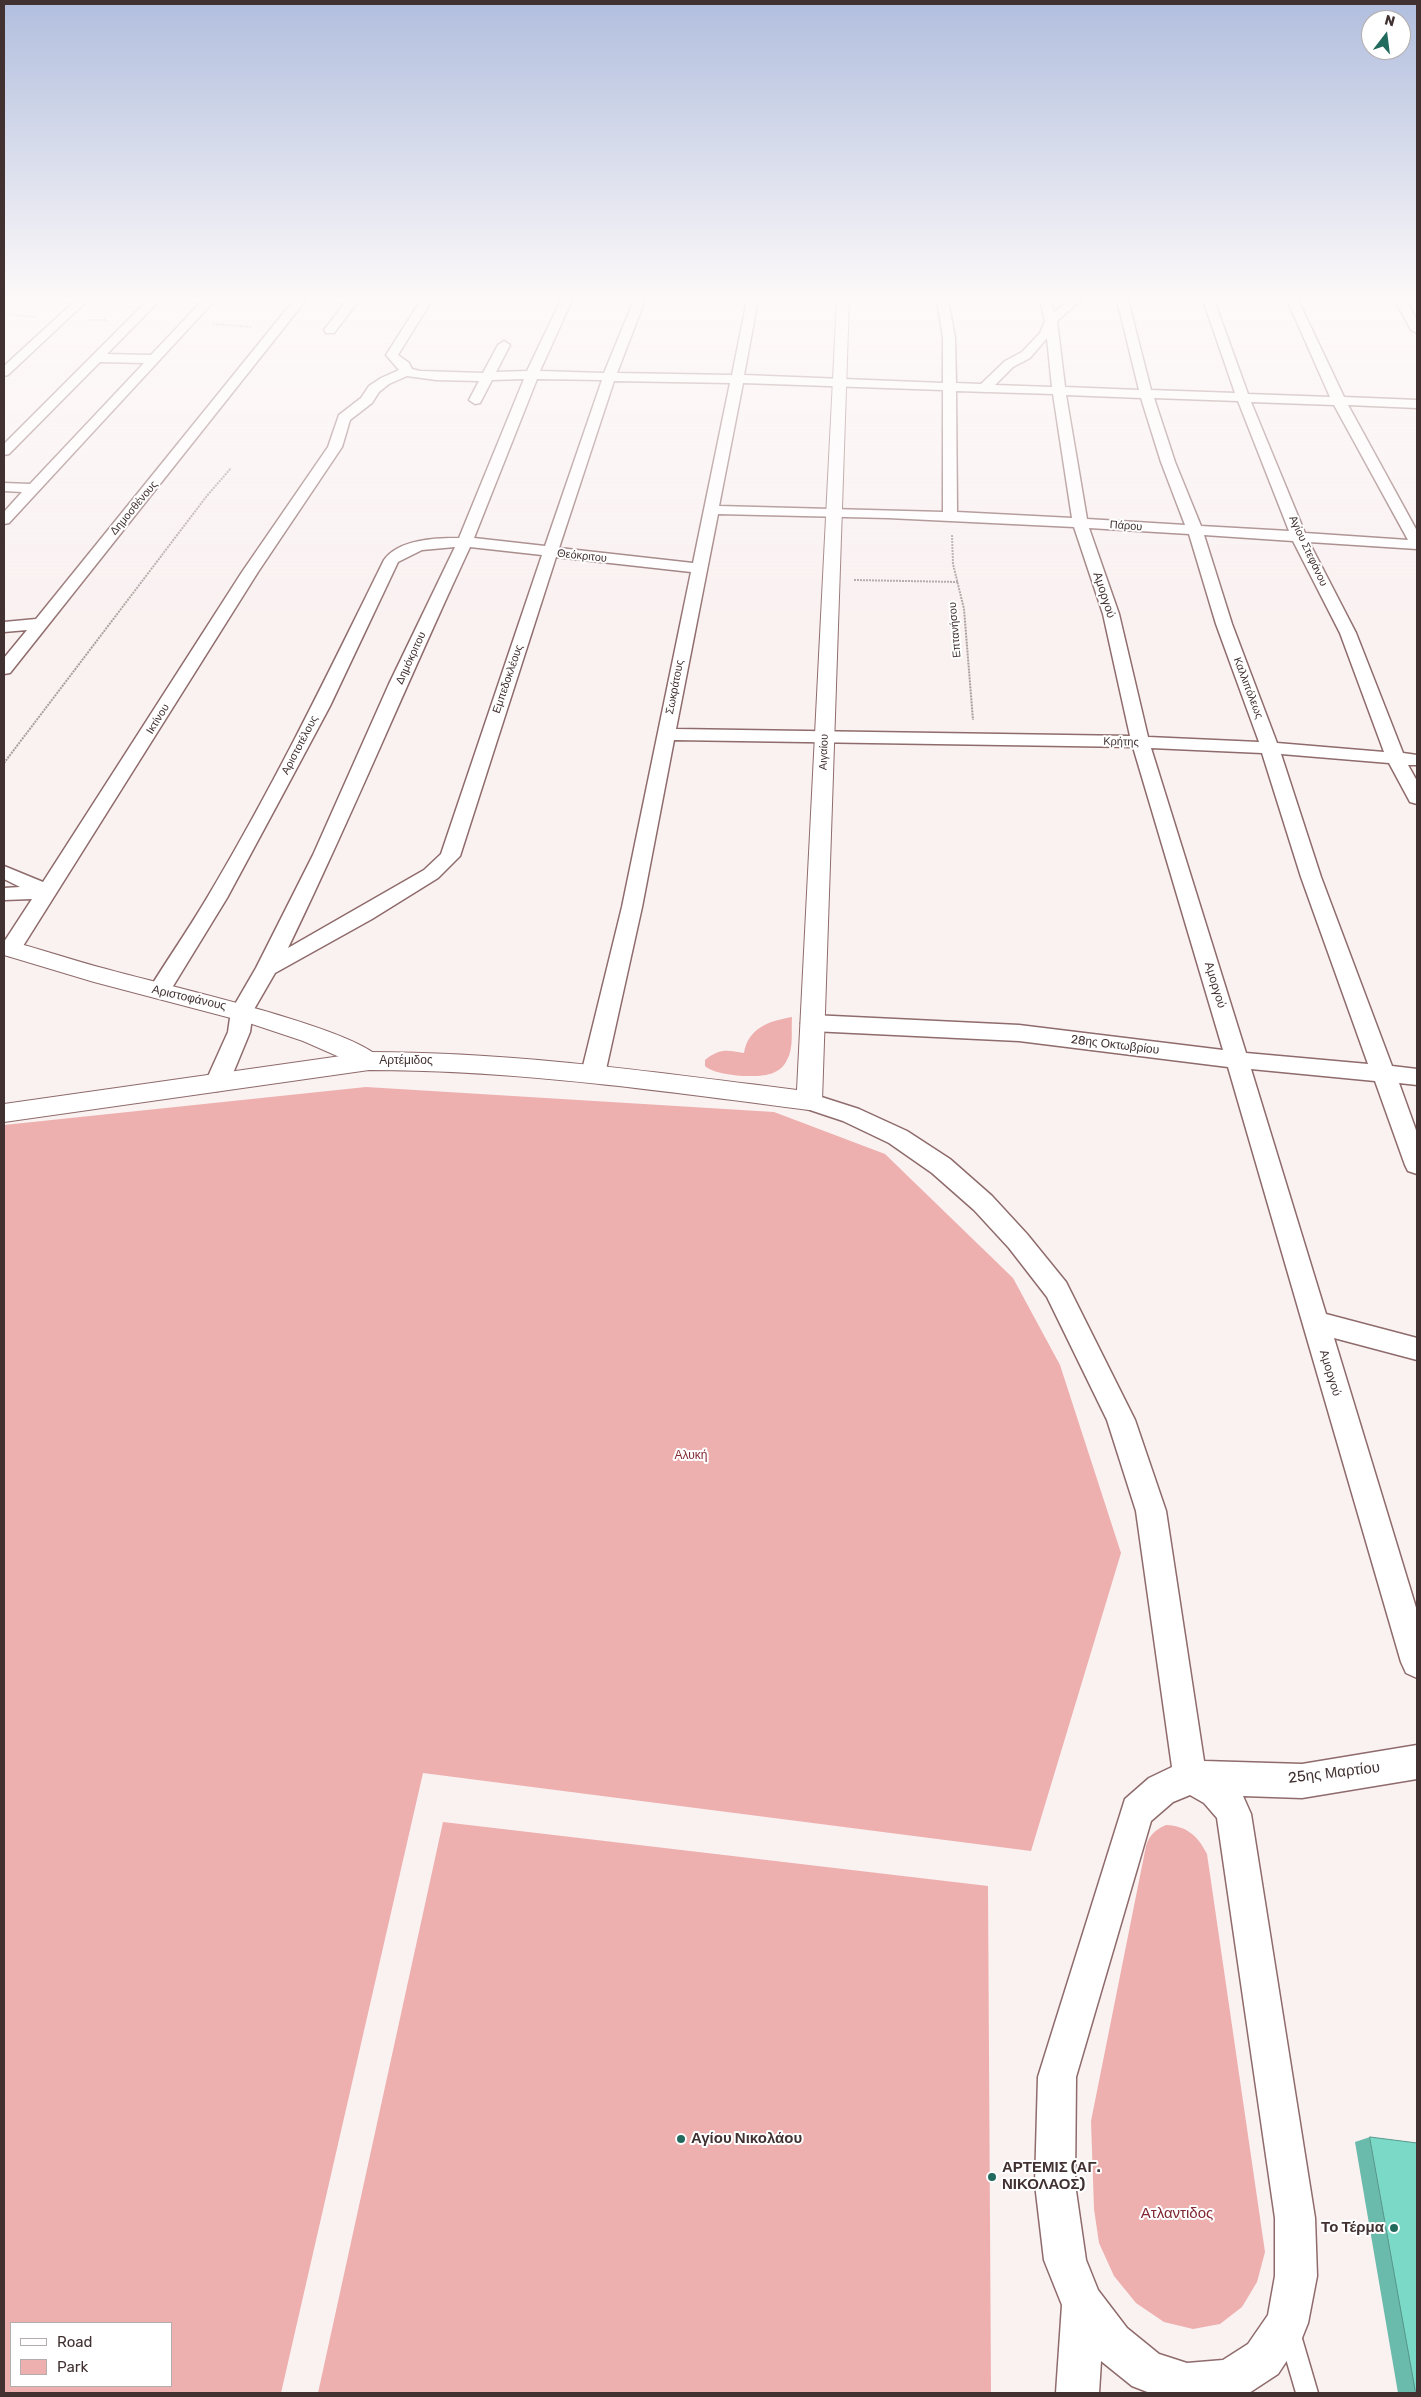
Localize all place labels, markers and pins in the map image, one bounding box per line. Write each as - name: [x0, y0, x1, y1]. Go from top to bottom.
- place label: Αγίου Νικολάου: [691, 2130, 802, 2148]
- marker: Αγίου Νικολάου: [675, 2133, 687, 2145]
- place label: ΑΡΤΕΜΙΣ (ΑΓ. ΝΙΚΟΛΑΟΣ): [1002, 2159, 1101, 2194]
- marker: ΑΡΤΕΜΙΣ (ΑΓ. ΝΙΚΟΛΑΟΣ): [986, 2171, 998, 2183]
- place label: Το Τέρμα: [1321, 2219, 1384, 2237]
- marker: Το Τέρμα: [1388, 2222, 1400, 2234]

